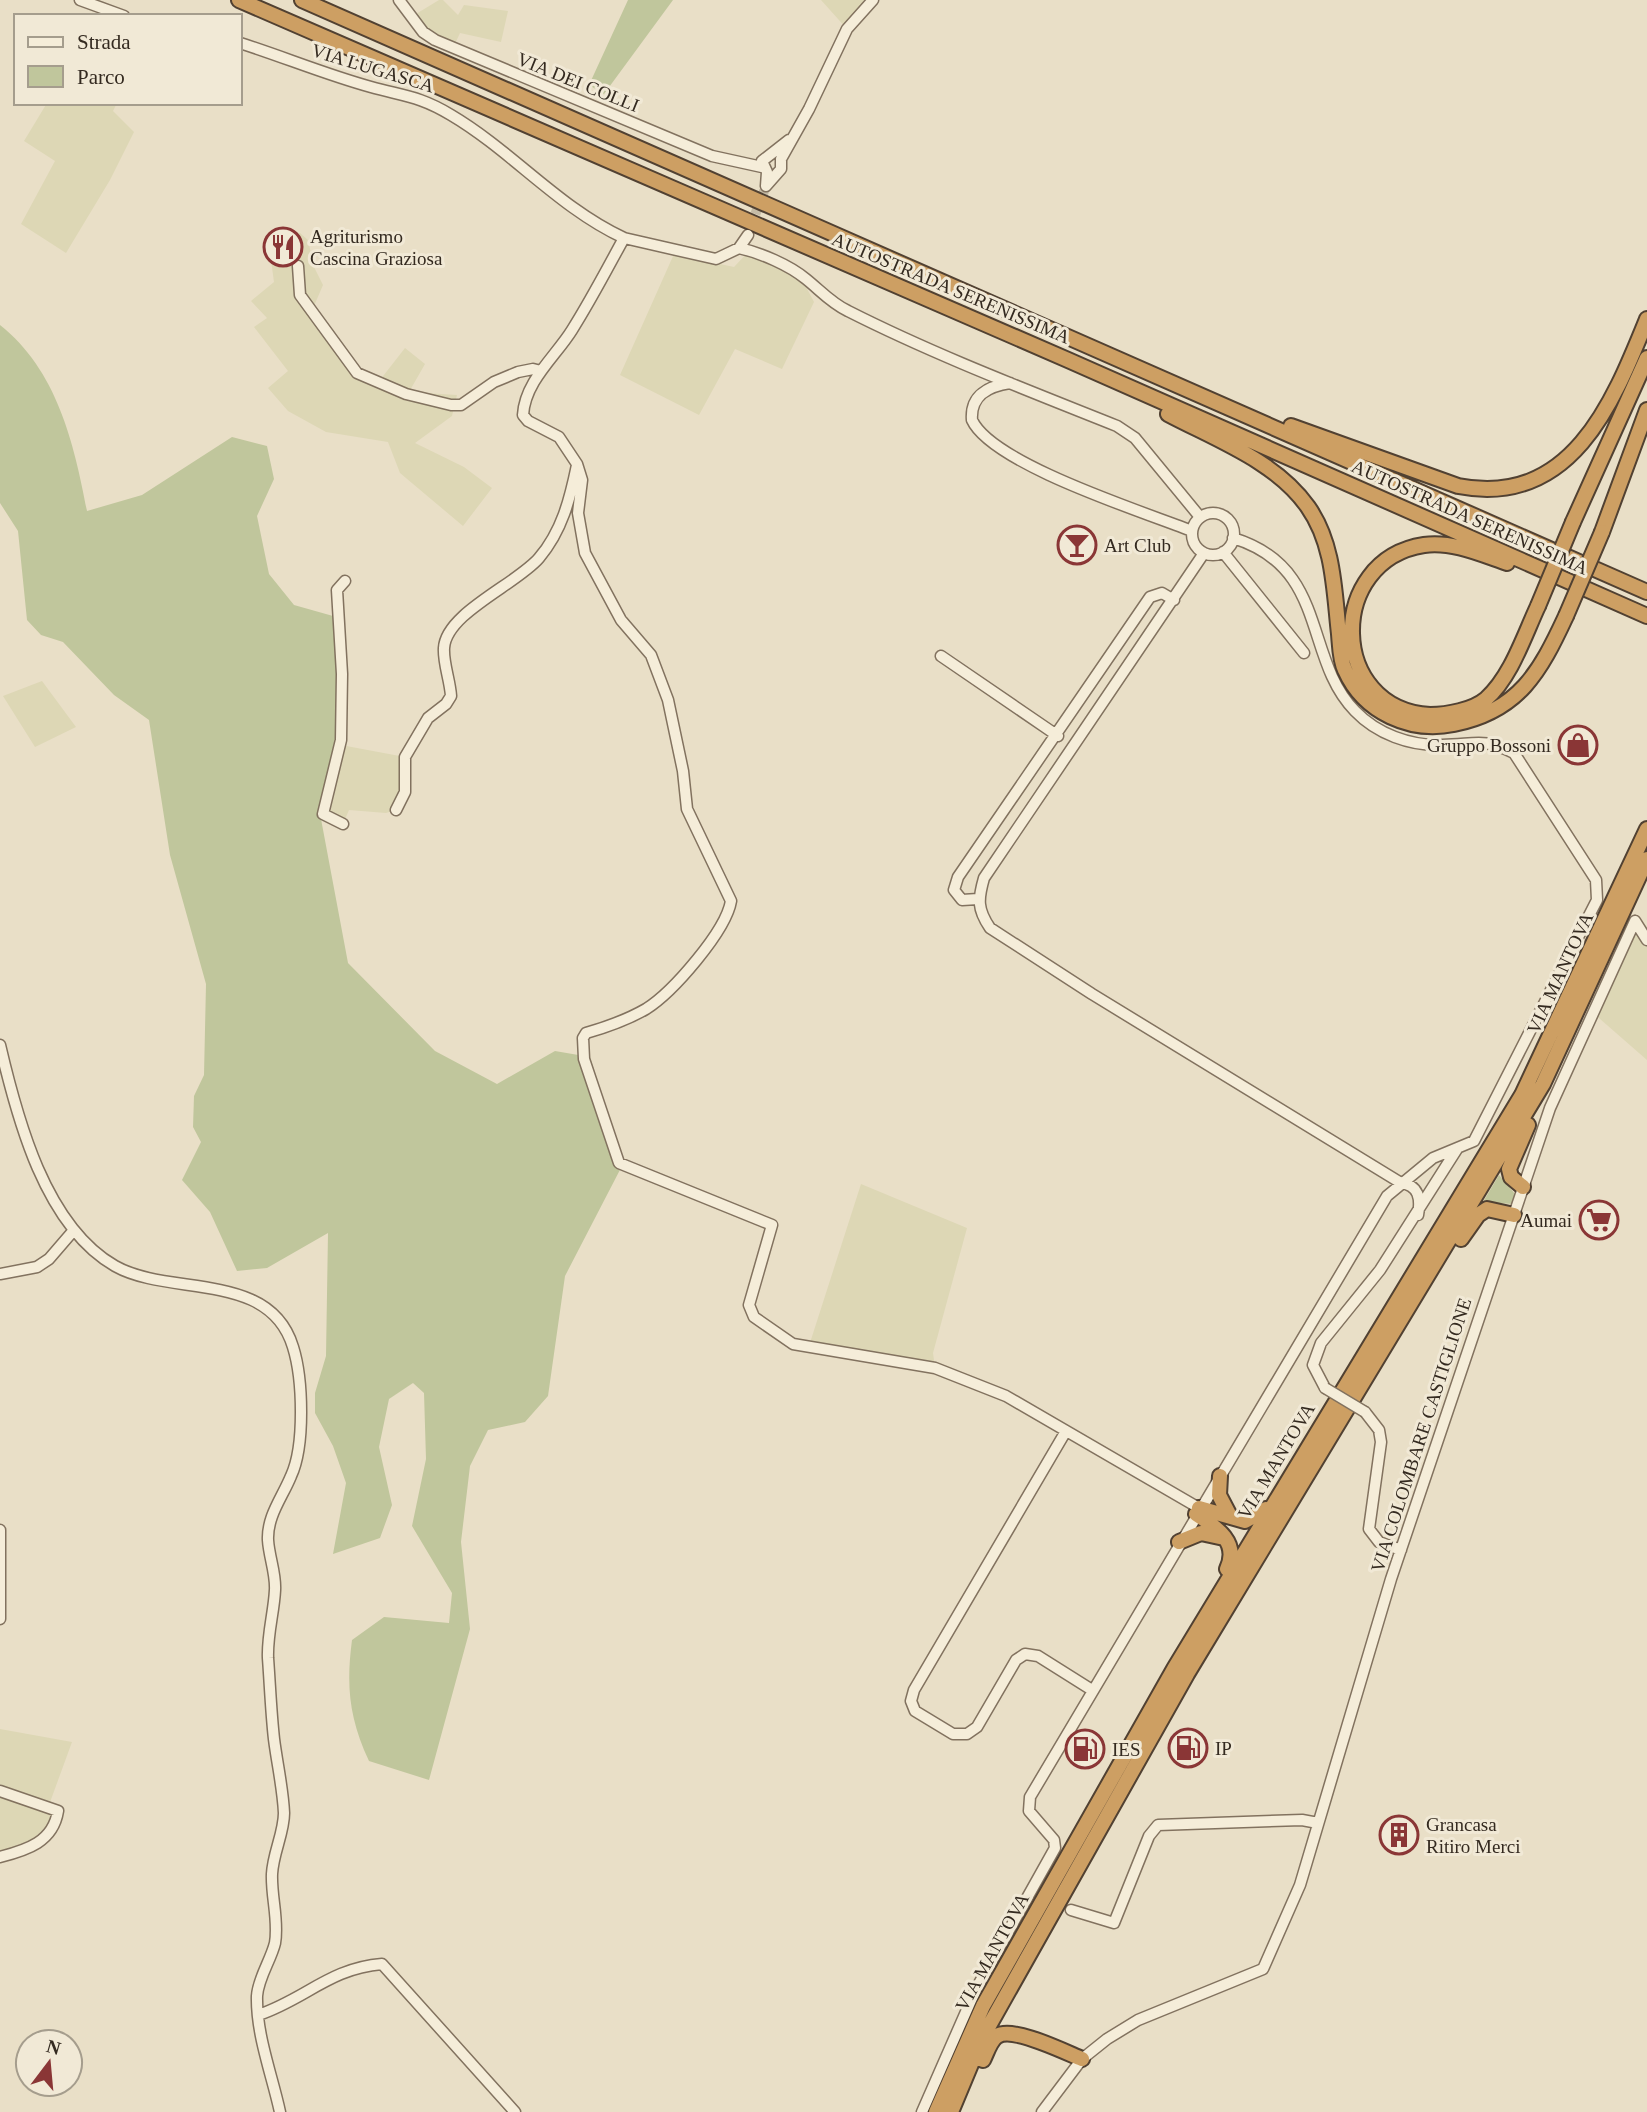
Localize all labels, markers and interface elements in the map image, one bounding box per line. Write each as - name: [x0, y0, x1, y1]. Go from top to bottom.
- legend: [14, 14, 242, 105]
- text: Strada: [77, 30, 131, 54]
- street label: VIA LUGASCA: [309, 39, 437, 97]
- street label: VIA DEI COLLI: [514, 48, 642, 116]
- text: Parco: [77, 65, 125, 89]
- restaurant icon: Agriturismo Cascina Graziosa: [262, 226, 304, 268]
- place label: Agriturismo Cascina Graziosa: [310, 226, 443, 269]
- street label: AUTOSTRADA SERENISSIMA: [829, 228, 1074, 348]
- street label: AUTOSTRADA SERENISSIMA: [1348, 455, 1592, 579]
- bar icon: Art Club: [1056, 524, 1098, 566]
- place label: Art Club: [1104, 535, 1171, 556]
- shop icon: Gruppo Bossoni: [1557, 724, 1599, 766]
- place label: Gruppo Bossoni: [1427, 735, 1551, 756]
- street label: VIA MANTOVA: [1523, 909, 1597, 1037]
- supermarket icon: Aumai: [1578, 1199, 1620, 1241]
- place label: Aumai: [1520, 1210, 1572, 1231]
- street label: VIA COLOMBARE CASTIGLIONE: [1367, 1295, 1475, 1575]
- street label: VIA MANTOVA: [1233, 1399, 1319, 1523]
- fuel station icon: IP: [1167, 1727, 1209, 1769]
- fuel station icon: IES: [1064, 1728, 1106, 1770]
- place label: IP: [1215, 1738, 1232, 1759]
- place label: IES: [1112, 1739, 1141, 1760]
- building icon: Grancasa Ritiro Merci: [1378, 1814, 1420, 1856]
- place label: Grancasa Ritiro Merci: [1426, 1814, 1520, 1857]
- street label: VIA MANTOVA: [951, 1889, 1033, 2015]
- north arrow: [14, 2028, 84, 2098]
- text: N: [44, 2035, 63, 2059]

